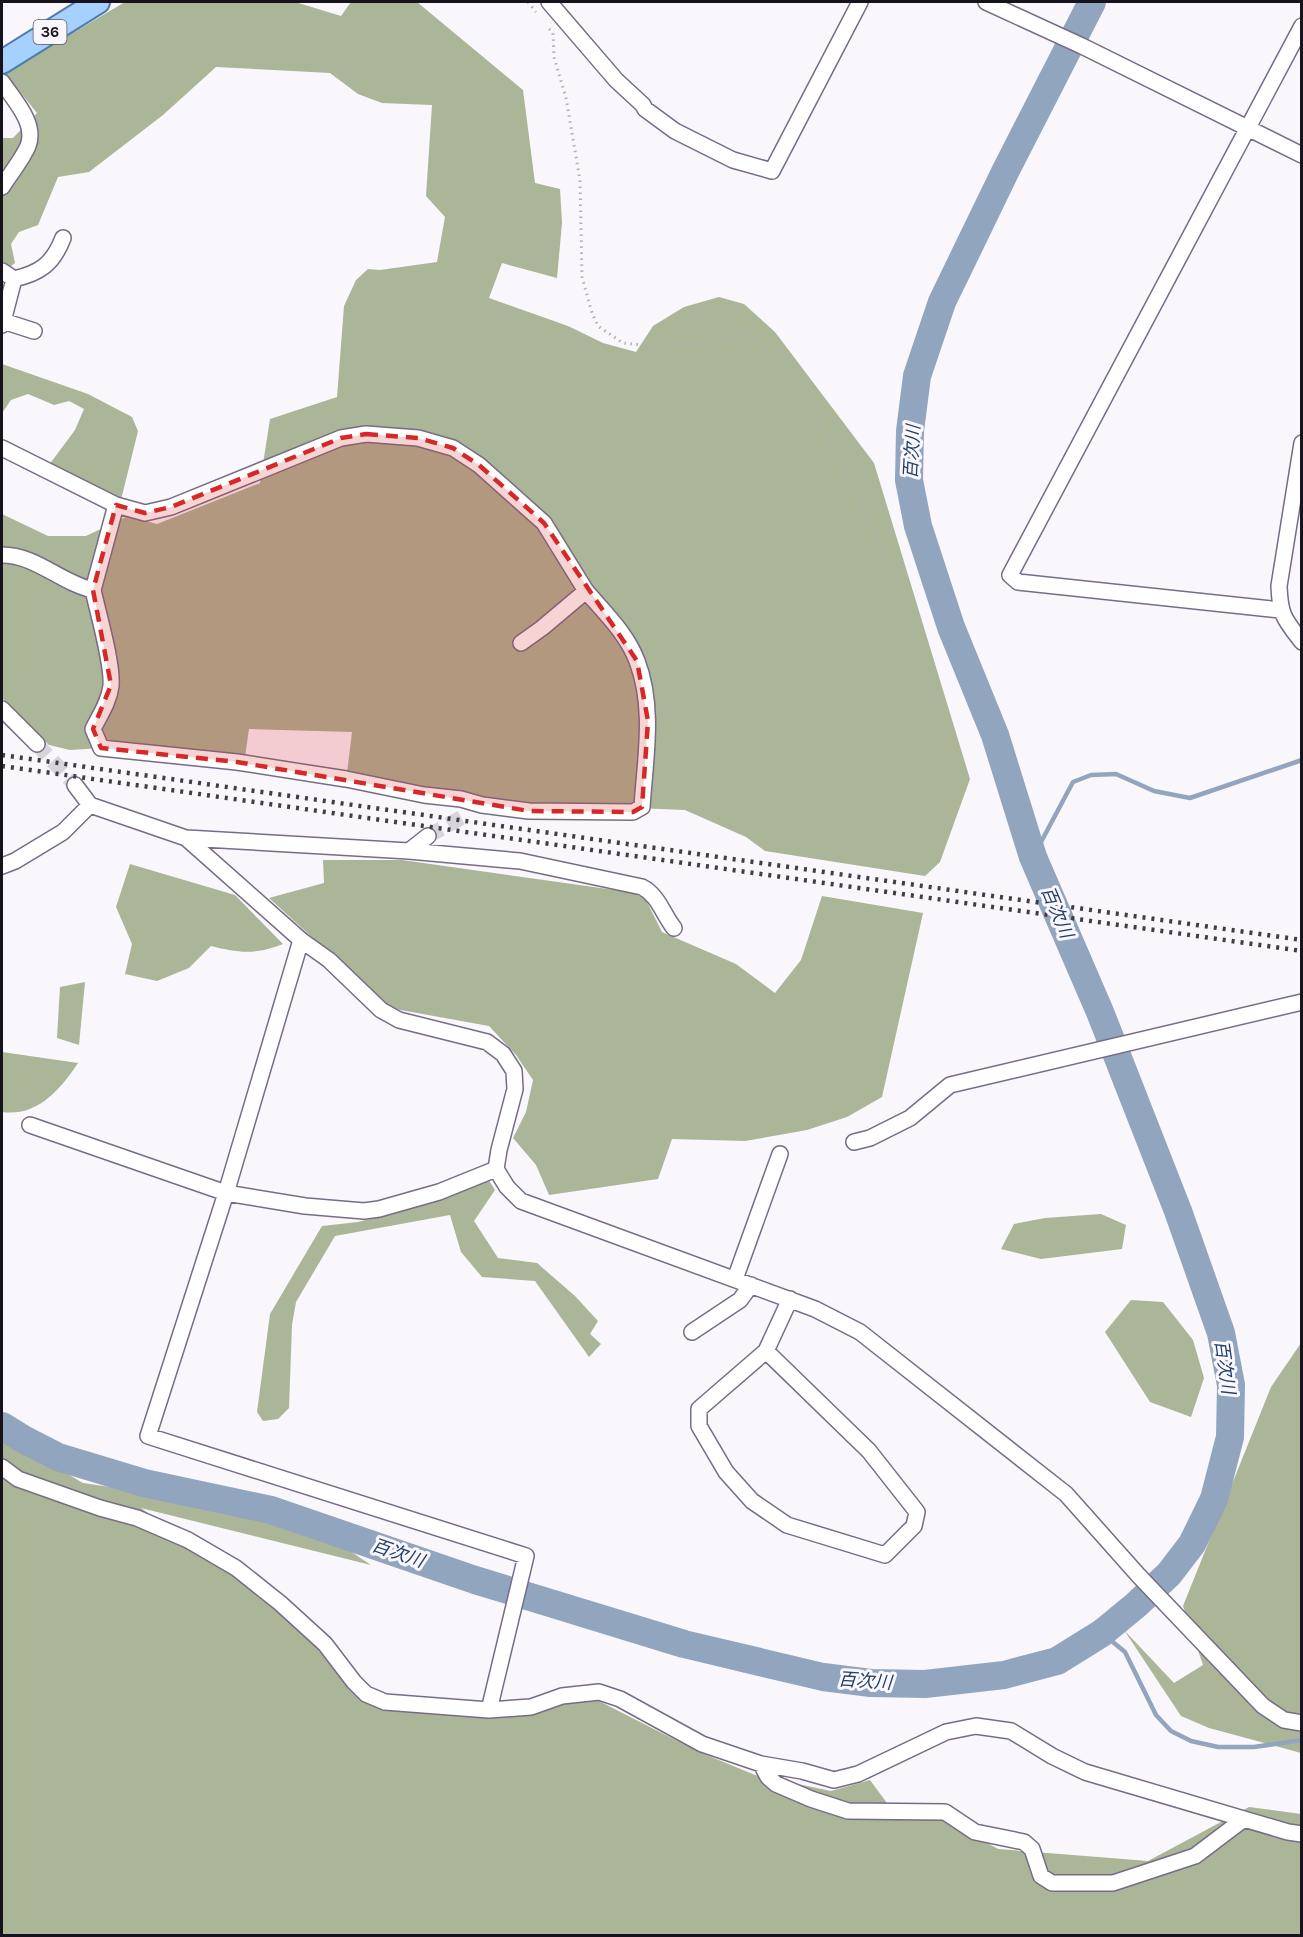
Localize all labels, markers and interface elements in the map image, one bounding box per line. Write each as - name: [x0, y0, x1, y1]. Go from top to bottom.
- road number: 36: [34, 20, 66, 44]
- water label: 百次川: [900, 422, 925, 480]
- water label: 百次川: [1036, 883, 1078, 943]
- water label: 百次川: [1210, 1339, 1240, 1397]
- water label: 百次川: [369, 1534, 429, 1573]
- water label: 百次川: [837, 1668, 895, 1694]

